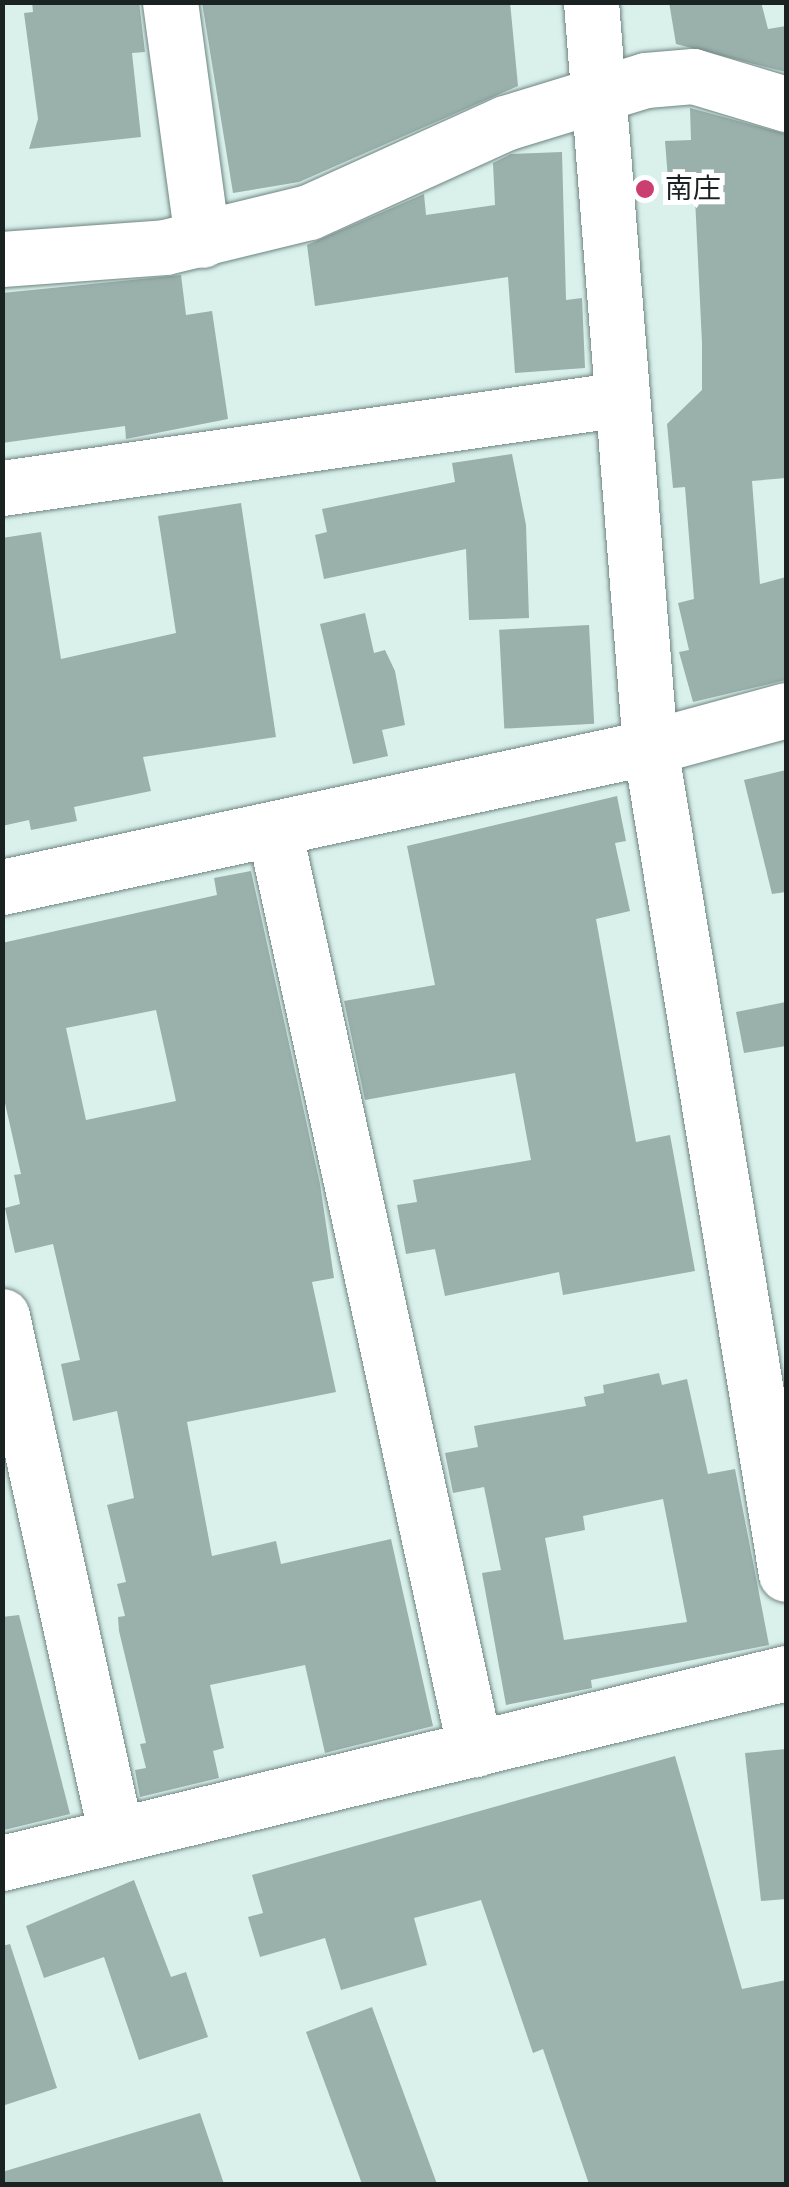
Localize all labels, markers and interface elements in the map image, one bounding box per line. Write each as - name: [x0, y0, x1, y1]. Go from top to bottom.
- place label: 南庄: [665, 172, 721, 206]
- marker: 南庄: [634, 178, 656, 200]

